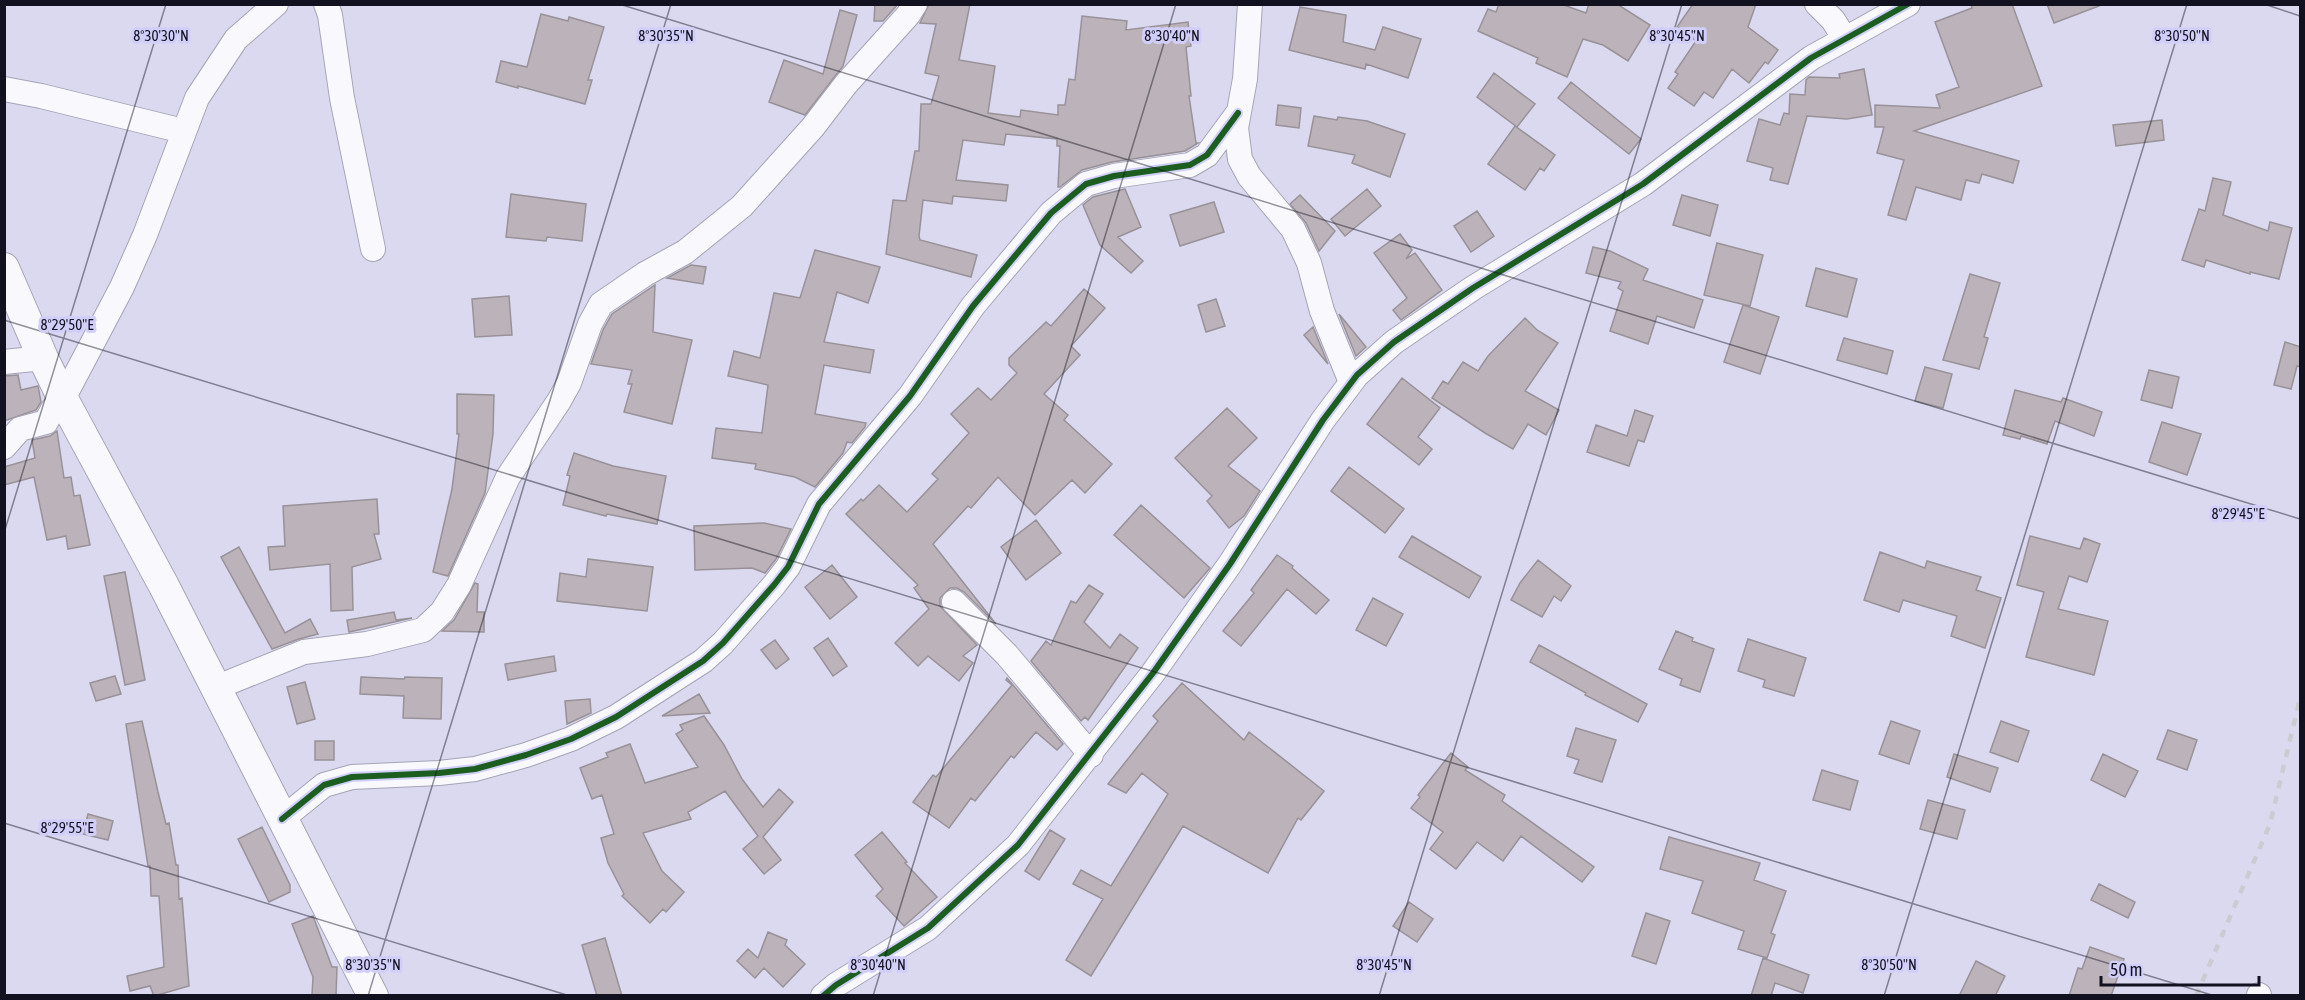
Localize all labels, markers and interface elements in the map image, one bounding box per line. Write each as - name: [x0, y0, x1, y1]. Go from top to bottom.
- text: 8°30'30"N: [133, 27, 189, 44]
- text: 8°30'35"N: [638, 27, 694, 44]
- text: 8°30'40"N: [1144, 27, 1200, 44]
- text: 8°30'45"N: [1649, 27, 1705, 44]
- text: 8°30'50"N: [2154, 27, 2210, 44]
- text: 8°29'50"E: [40, 316, 94, 333]
- text: 8°29'45"E: [2211, 505, 2265, 522]
- text: 8°29'55"E: [40, 819, 94, 836]
- scale bar: [2101, 949, 2258, 987]
- text: 8°30'35"N: [345, 956, 401, 973]
- text: 8°30'40"N: [850, 956, 906, 973]
- text: 8°30'45"N: [1356, 956, 1412, 973]
- text: 8°30'50"N: [1861, 956, 1917, 973]
- text: 50 m: [2110, 959, 2142, 980]

